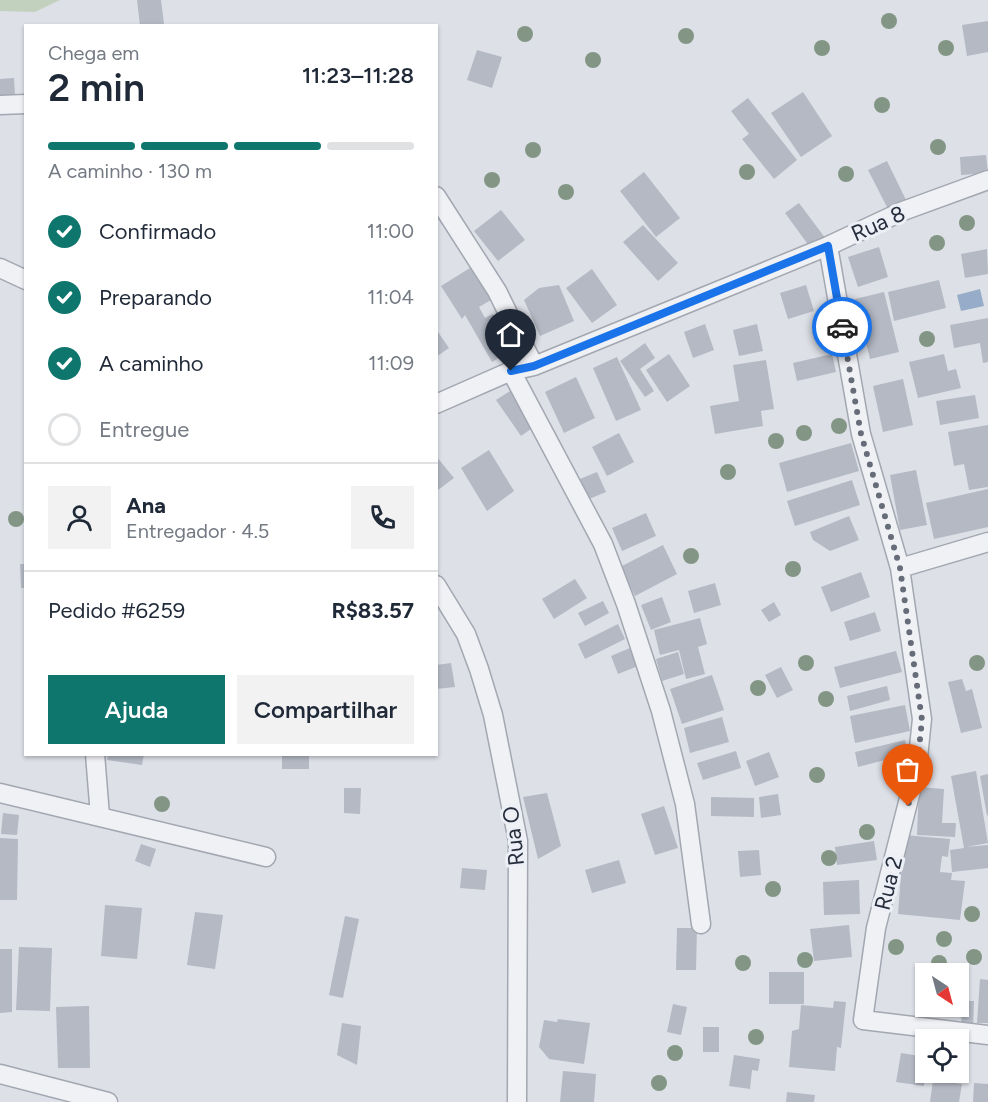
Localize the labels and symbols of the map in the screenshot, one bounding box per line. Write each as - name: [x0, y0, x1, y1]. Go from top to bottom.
- street label: Rua 8: [847, 200, 909, 247]
- courier: [812, 297, 872, 357]
- pin: [485, 309, 536, 371]
- pin: [882, 744, 933, 806]
- street label: Rua O: [497, 805, 530, 867]
- street label: Rua 2: [869, 853, 908, 913]
- north arrow: [915, 963, 969, 1017]

